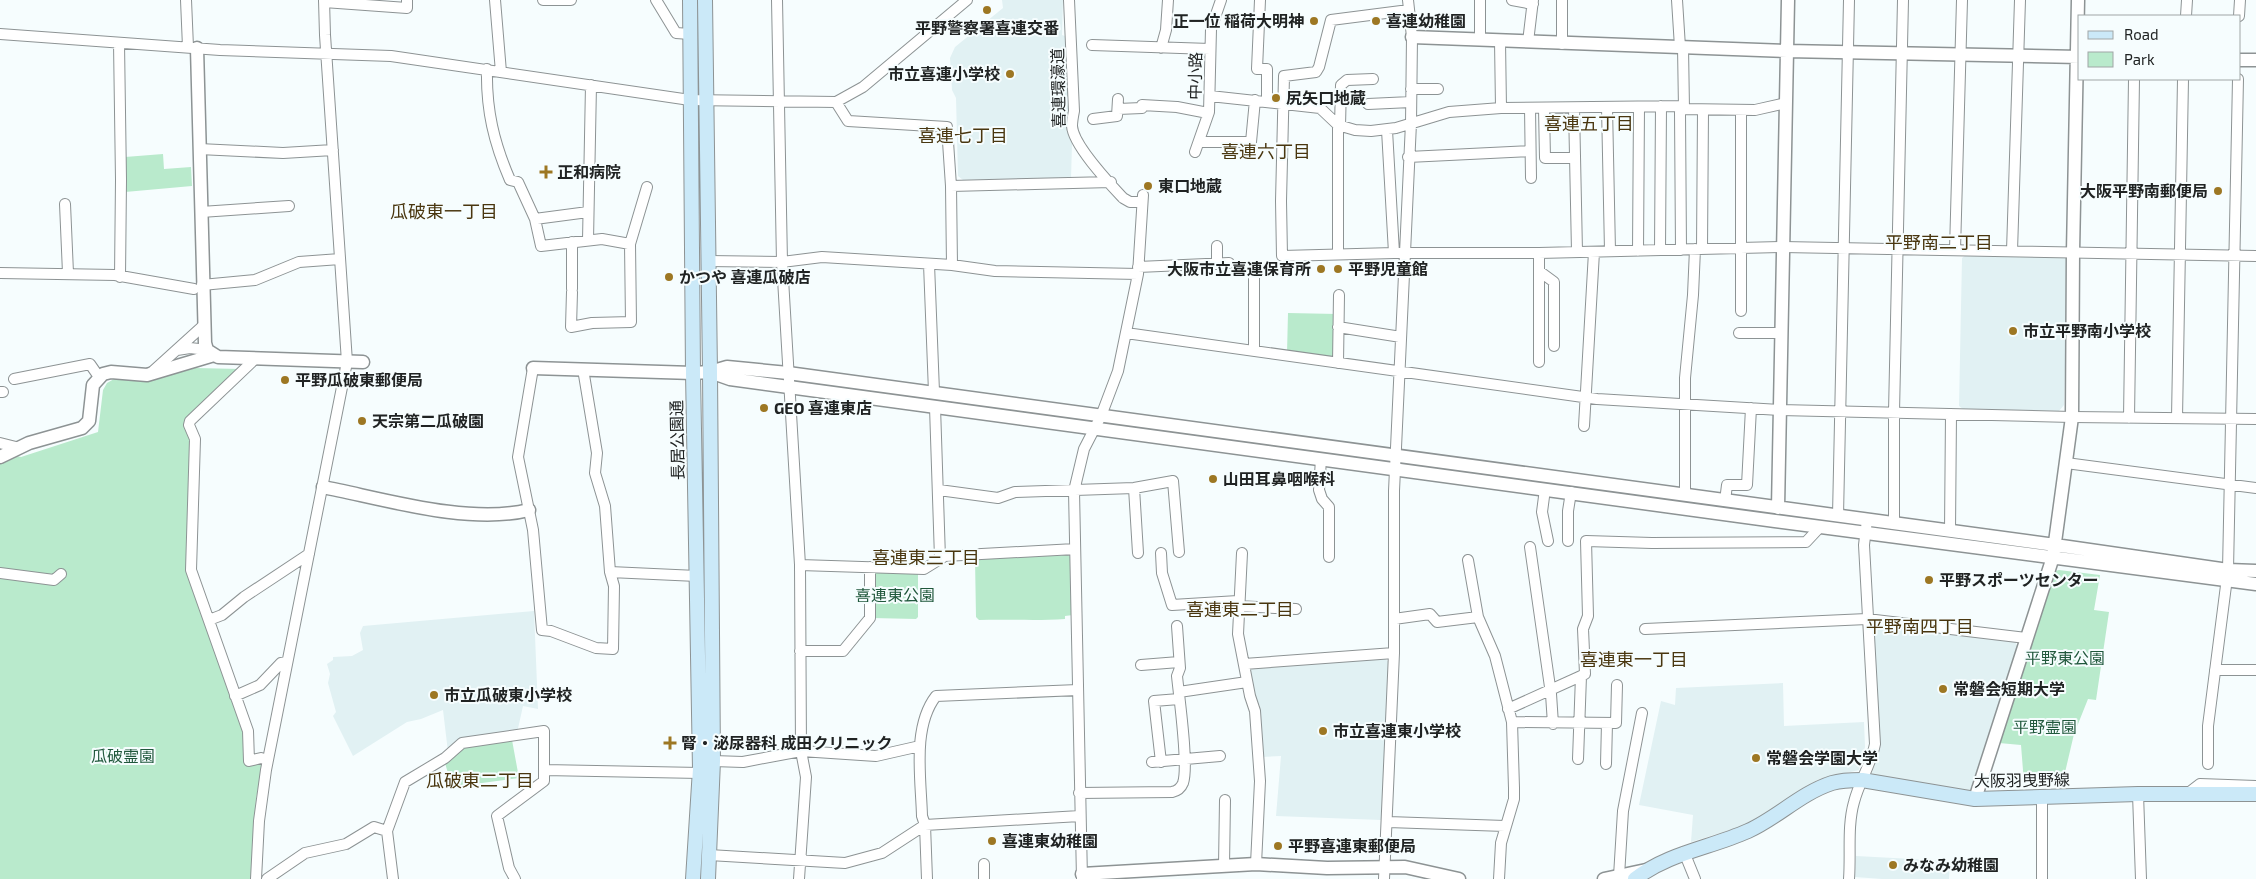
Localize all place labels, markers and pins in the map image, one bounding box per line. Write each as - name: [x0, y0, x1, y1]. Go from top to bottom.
- marker: 平野警察署喜連交番: [981, 4, 993, 16]
- place label: 正一位 稲荷大明神: [1173, 11, 1304, 30]
- place label: 喜連幼稚園: [1386, 11, 1466, 30]
- marker: 正一位 稲荷大明神: [1308, 15, 1320, 27]
- marker: 喜連幼稚園: [1370, 15, 1382, 27]
- place label: 平野警察署喜連交番: [915, 18, 1059, 37]
- place label: 市立喜連小学校: [888, 64, 1000, 83]
- marker: 市立喜連小学校: [1004, 68, 1016, 80]
- place label: 尻矢口地蔵: [1286, 88, 1366, 107]
- marker: 尻矢口地蔵: [1270, 92, 1282, 104]
- place label: 正和病院: [557, 162, 621, 181]
- marker: 正和病院: [539, 165, 553, 179]
- place label: 東口地蔵: [1158, 176, 1222, 195]
- marker: 東口地蔵: [1142, 180, 1154, 192]
- place label: 大阪平野南郵便局: [2080, 181, 2208, 200]
- marker: 大阪平野南郵便局: [2212, 185, 2224, 197]
- place label: 大阪市立喜連保育所: [1167, 259, 1311, 278]
- place label: 平野児童館: [1348, 259, 1428, 278]
- marker: 大阪市立喜連保育所: [1315, 263, 1327, 275]
- marker: 平野児童館: [1332, 263, 1344, 275]
- place label: かつや 喜連瓜破店: [679, 267, 810, 286]
- marker: かつや 喜連瓜破店: [663, 271, 675, 283]
- place label: 市立平野南小学校: [2023, 321, 2151, 340]
- marker: 市立平野南小学校: [2007, 325, 2019, 337]
- place label: 平野瓜破東郵便局: [295, 370, 423, 389]
- marker: 平野瓜破東郵便局: [279, 374, 291, 386]
- place label: GEO 喜連東店: [774, 398, 872, 417]
- marker: GEO 喜連東店: [758, 402, 770, 414]
- place label: 天宗第二瓜破園: [372, 411, 484, 430]
- marker: 天宗第二瓜破園: [356, 415, 368, 427]
- place label: 山田耳鼻咽喉科: [1223, 469, 1335, 488]
- marker: 山田耳鼻咽喉科: [1207, 473, 1219, 485]
- place label: 平野スポーツセンター: [1939, 570, 2099, 589]
- marker: 平野スポーツセンター: [1923, 574, 1935, 586]
- place label: 常磐会短期大学: [1953, 679, 2065, 698]
- marker: 常磐会短期大学: [1937, 683, 1949, 695]
- place label: 市立瓜破東小学校: [444, 685, 572, 704]
- marker: 市立瓜破東小学校: [428, 689, 440, 701]
- place label: 市立喜連東小学校: [1333, 721, 1461, 740]
- marker: 市立喜連東小学校: [1317, 725, 1329, 737]
- place label: 腎・泌尿器科 成田クリニック: [681, 733, 892, 752]
- marker: 腎・泌尿器科 成田クリニック: [663, 736, 677, 750]
- place label: 常磐会学園大学: [1766, 748, 1878, 767]
- marker: 常磐会学園大学: [1750, 752, 1762, 764]
- place label: 喜連東幼稚園: [1002, 831, 1098, 850]
- marker: 喜連東幼稚園: [986, 835, 998, 847]
- place label: 平野喜連東郵便局: [1288, 836, 1416, 855]
- marker: 平野喜連東郵便局: [1272, 840, 1284, 852]
- place label: みなみ幼稚園: [1903, 855, 1999, 874]
- marker: みなみ幼稚園: [1887, 859, 1899, 871]

